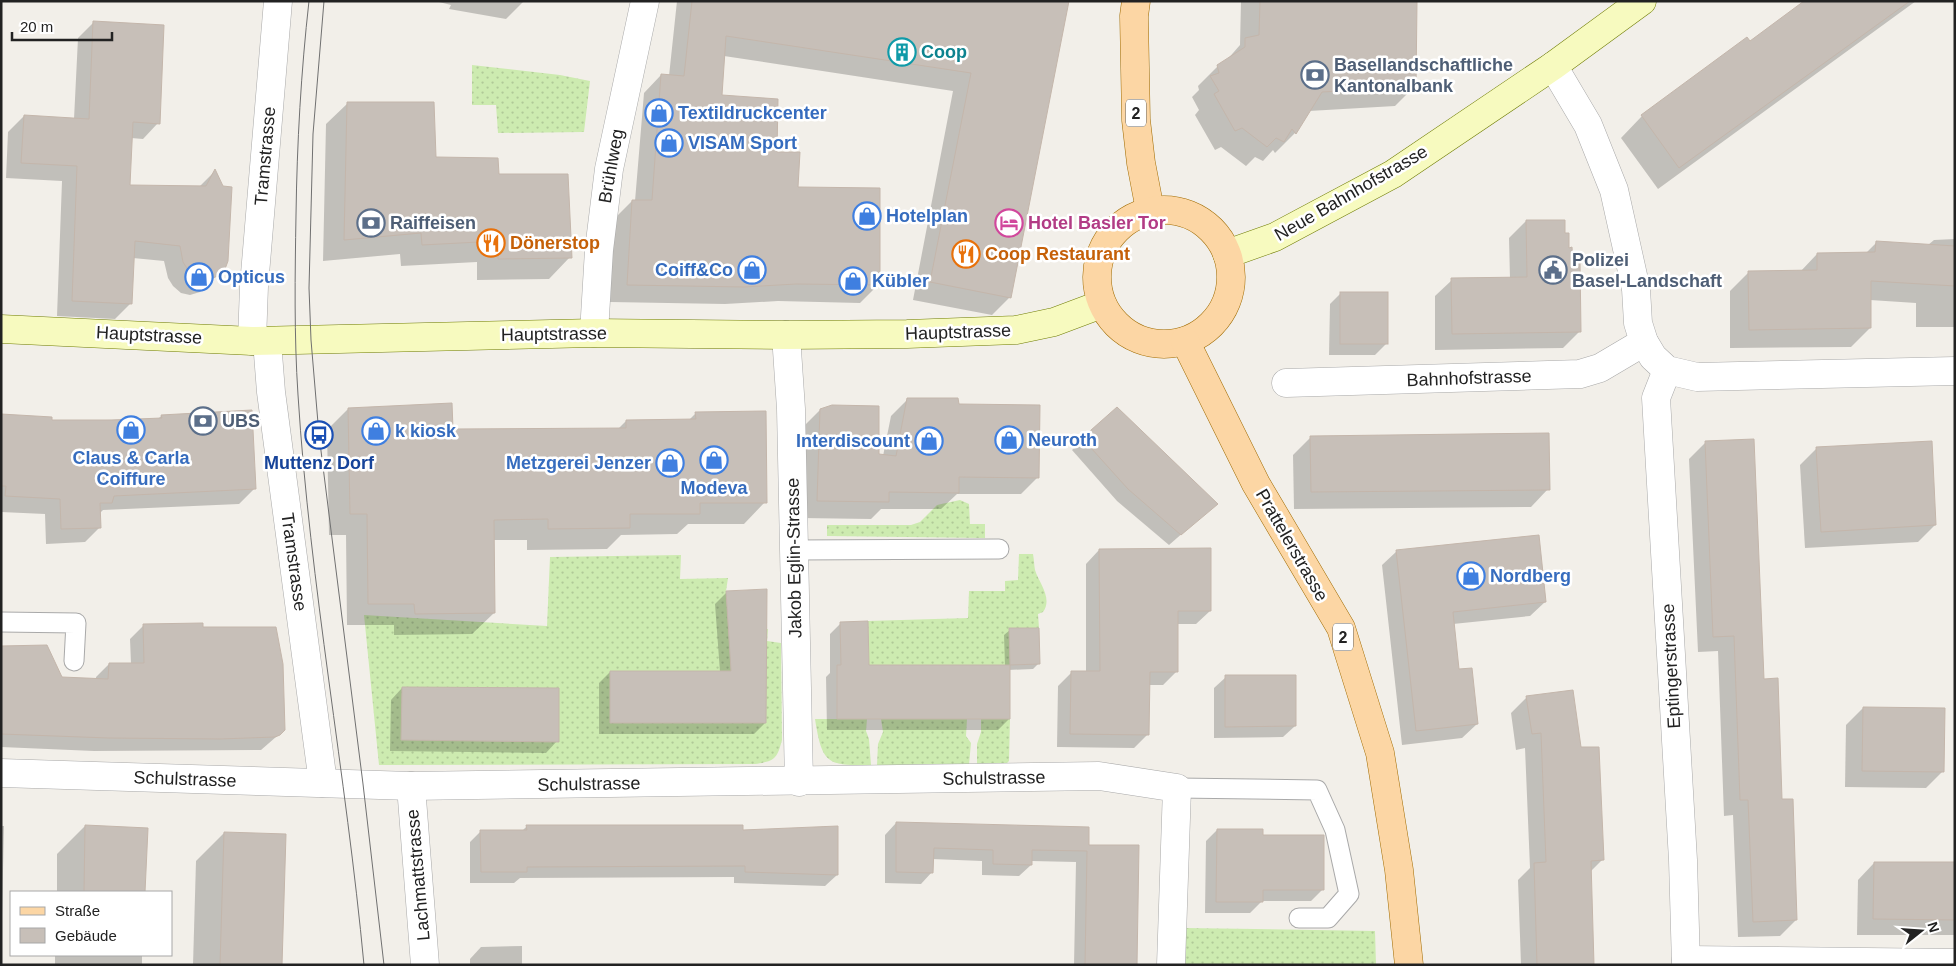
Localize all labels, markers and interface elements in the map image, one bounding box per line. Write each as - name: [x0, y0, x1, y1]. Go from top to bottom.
- scale bar: [12, 10, 112, 42]
- text: 20 m: [20, 18, 53, 35]
- building icon: Coop: [887, 37, 917, 67]
- place label: Coop: [921, 42, 967, 62]
- place label: Basellandschaftliche Kantonalbank: [1334, 55, 1513, 96]
- bank icon: Basellandschaftliche Kantonalbank: [1300, 60, 1330, 90]
- shop icon: Textildruckcenter: [644, 98, 674, 128]
- road number: 2: [1126, 100, 1146, 126]
- place label: Textildruckcenter: [678, 103, 827, 123]
- street label: Tramstrasse: [251, 106, 279, 206]
- street label: Brühlweg: [595, 127, 627, 205]
- shop icon: VISAM Sport: [654, 128, 684, 158]
- place label: VISAM Sport: [688, 133, 797, 153]
- street label: Neue Bahnhofstrasse: [1271, 141, 1431, 245]
- shop icon: Hotelplan: [852, 201, 882, 231]
- place label: Hotelplan: [886, 206, 968, 226]
- bank icon: Raiffeisen: [356, 208, 386, 238]
- hotel icon: Hotel Basler Tor: [994, 208, 1024, 238]
- place label: Raiffeisen: [390, 213, 476, 233]
- place label: Hotel Basler Tor: [1028, 213, 1166, 233]
- restaurant icon: Dönerstop: [476, 228, 506, 258]
- place label: Dönerstop: [510, 233, 600, 253]
- restaurant icon: Coop Restaurant: [951, 239, 981, 269]
- place label: Coop Restaurant: [985, 244, 1130, 264]
- place label: Polizei Basel-Landschaft: [1572, 250, 1722, 291]
- shop icon: Coiff&Co: [737, 255, 767, 285]
- public building icon: Polizei Basel-Landschaft: [1538, 255, 1568, 285]
- place label: Coiff&Co: [655, 260, 733, 280]
- shop icon: Opticus: [184, 262, 214, 292]
- shop icon: Kübler: [838, 266, 868, 296]
- place label: Opticus: [218, 267, 285, 287]
- place label: Kübler: [872, 271, 929, 291]
- street label: Hauptstrasse: [905, 320, 1011, 344]
- street label: Hauptstrasse: [96, 322, 202, 348]
- street label: Hauptstrasse: [501, 323, 607, 345]
- street label: Bahnhofstrasse: [1406, 366, 1532, 390]
- bank icon: UBS: [188, 406, 218, 436]
- place label: UBS: [222, 411, 260, 431]
- shop icon: Claus & Carla Coiffure: [116, 415, 146, 445]
- shop icon: k kiosk: [361, 416, 391, 446]
- bus stop icon: Muttenz Dorf: [304, 420, 334, 450]
- place label: k kiosk: [395, 421, 457, 441]
- shop icon: Neuroth: [994, 425, 1024, 455]
- shop icon: Interdiscount: [914, 426, 944, 456]
- place label: Neuroth: [1028, 430, 1097, 450]
- place label: Interdiscount: [796, 431, 910, 451]
- shop icon: Modeva: [699, 445, 729, 475]
- place label: Claus & Carla Coiffure: [72, 448, 191, 489]
- shop icon: Metzgerei Jenzer: [655, 448, 685, 478]
- place label: Muttenz Dorf: [264, 453, 375, 473]
- place label: Metzgerei Jenzer: [506, 453, 651, 473]
- place label: Modeva: [680, 478, 748, 498]
- street label: Jakob Eglin-Strasse: [783, 478, 805, 638]
- street label: Prattelerstrasse: [1252, 485, 1332, 605]
- street label: Tramstrasse: [277, 511, 311, 613]
- shop icon: Nordberg: [1456, 561, 1486, 591]
- place label: Nordberg: [1490, 566, 1571, 586]
- street label: Eptingerstrasse: [1658, 603, 1684, 729]
- road number: 2: [1333, 624, 1353, 650]
- street label: Schulstrasse: [133, 767, 237, 791]
- street label: Schulstrasse: [942, 767, 1046, 789]
- street label: Schulstrasse: [537, 773, 641, 795]
- street label: Lachmattstrasse: [402, 808, 434, 942]
- legend: [10, 891, 172, 956]
- text: Straße: [55, 902, 100, 919]
- north arrow: [1896, 906, 1946, 956]
- text: N: [1924, 920, 1943, 934]
- text: Gebäude: [55, 927, 117, 944]

